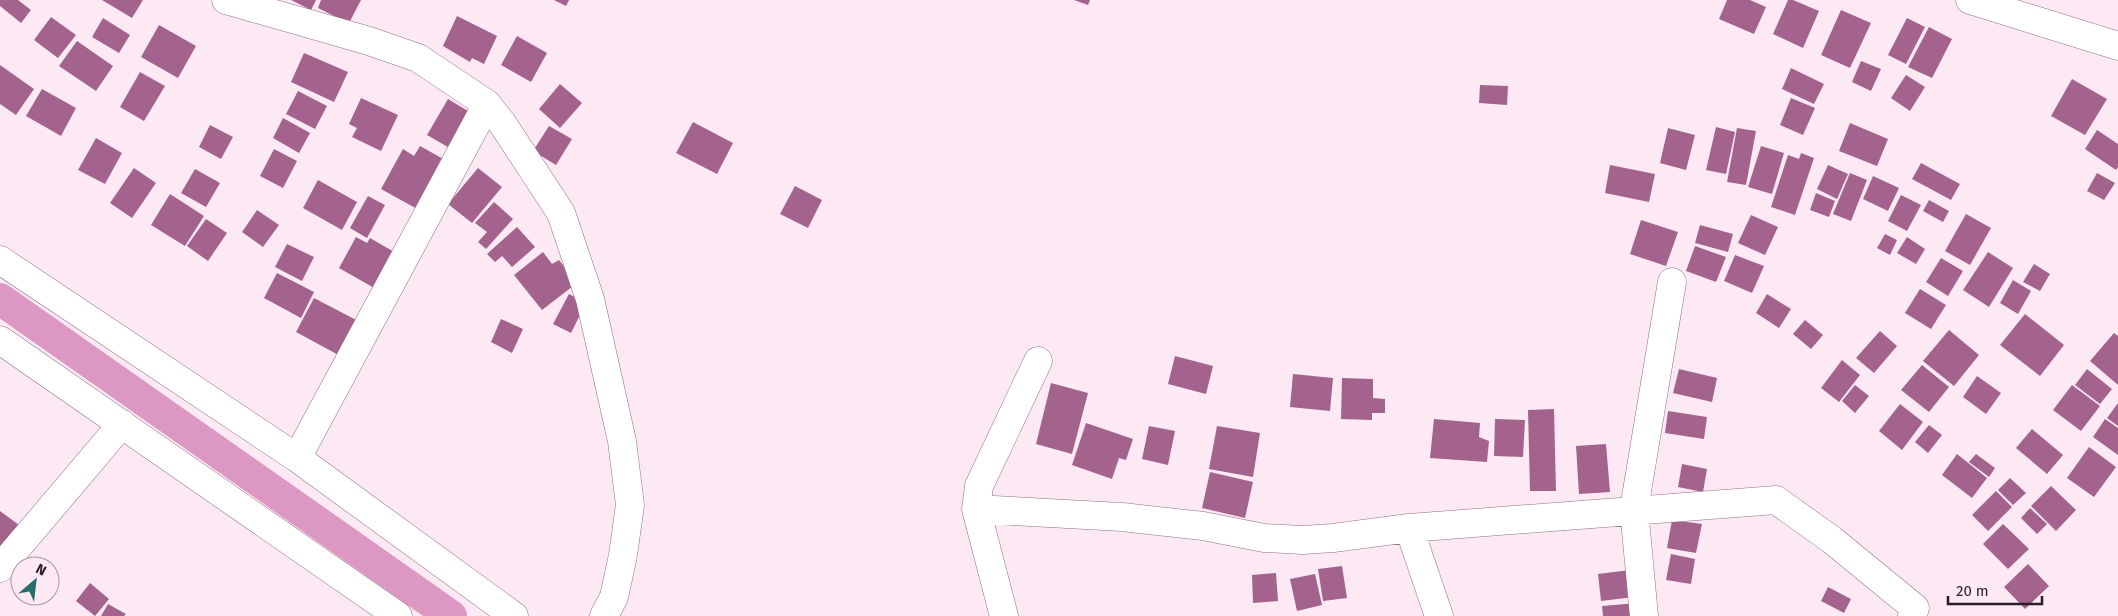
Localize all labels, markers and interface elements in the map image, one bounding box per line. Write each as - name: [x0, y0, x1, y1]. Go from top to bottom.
- north arrow: [10, 556, 60, 606]
- text: N: [33, 560, 49, 580]
- scale bar: [1948, 574, 2042, 606]
- text: 20 m: [1956, 582, 1989, 600]

